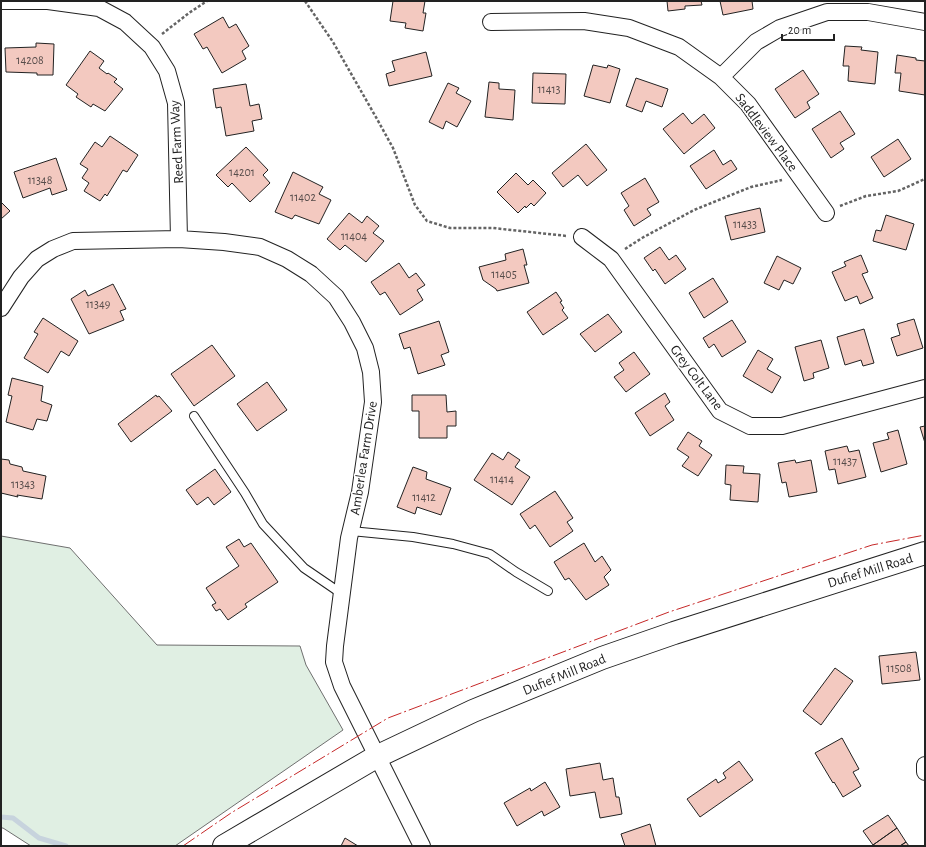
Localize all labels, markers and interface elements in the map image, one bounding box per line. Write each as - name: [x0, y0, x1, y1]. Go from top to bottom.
- scale bar: [782, 16, 834, 42]
- text: 20 m: [788, 24, 811, 36]
- house number: 14208: [16, 54, 44, 66]
- house number: 11413: [537, 83, 561, 95]
- street label: Saddleview Place: [732, 91, 800, 174]
- street label: Reed Farm Way: [168, 100, 186, 184]
- house number: 14201: [229, 166, 255, 178]
- house number: 11348: [28, 174, 53, 186]
- house number: 11402: [290, 191, 316, 203]
- house number: 11433: [733, 218, 757, 230]
- house number: 11404: [341, 230, 367, 242]
- house number: 11405: [491, 268, 517, 280]
- house number: 11349: [86, 298, 111, 310]
- street label: Grey Colt Lane: [667, 343, 725, 413]
- street label: Amberlea Farm Drive: [348, 400, 380, 516]
- house number: 11437: [833, 455, 857, 467]
- house number: 11414: [490, 473, 514, 485]
- house number: 11343: [11, 478, 35, 490]
- house number: 11412: [412, 491, 436, 503]
- street label: Dufief Mill Road: [826, 551, 915, 591]
- street label: Dufief Mill Road: [521, 652, 608, 698]
- house number: 11508: [886, 662, 912, 674]

